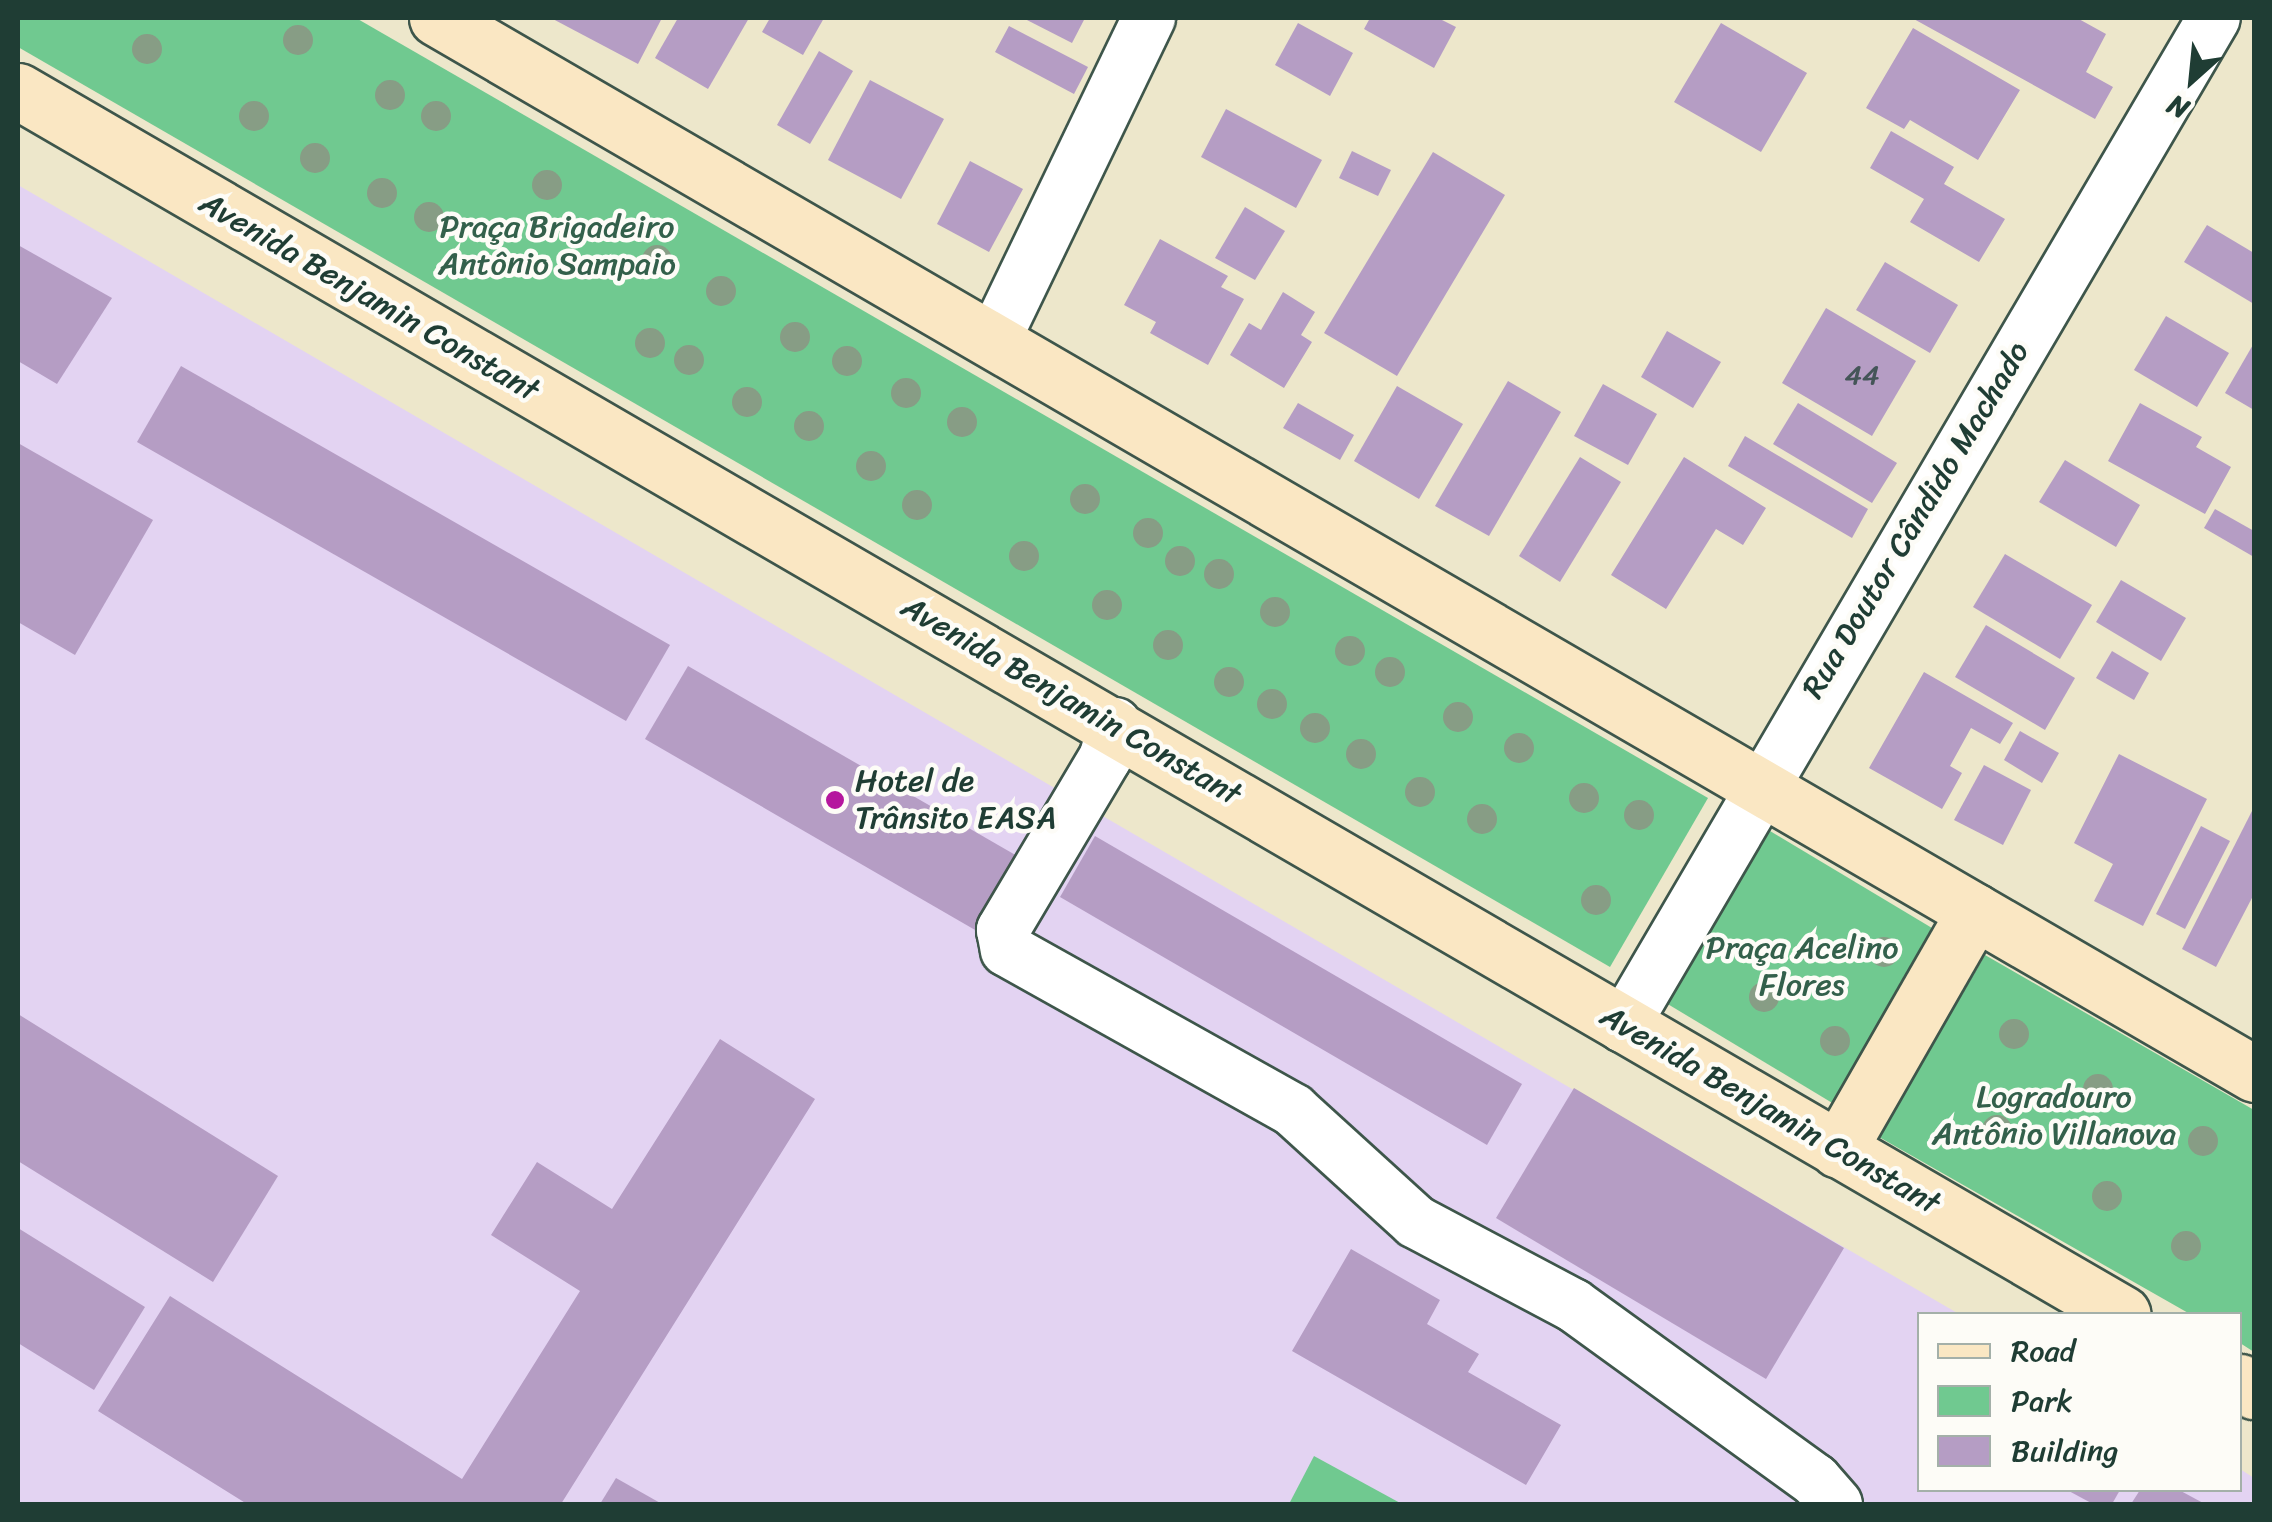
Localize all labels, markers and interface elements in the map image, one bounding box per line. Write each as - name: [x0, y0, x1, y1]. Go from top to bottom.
- north arrow: [2142, 30, 2242, 130]
- text: N: [2158, 81, 2198, 133]
- street label: Avenida Benjamin Constant: [192, 184, 546, 410]
- park label: Praça Brigadeiro Antônio Sampaio: [438, 209, 676, 284]
- street label: Rua Doutor Cândido Machado: [1794, 335, 2038, 705]
- house number: 44: [1845, 358, 1879, 392]
- street label: Avenida Benjamin Constant: [894, 588, 1248, 814]
- place label: Hotel de Trânsito EASA: [855, 763, 1056, 838]
- marker: Hotel de Trânsito EASA: [824, 789, 846, 811]
- park label: Praça Acelino Flores: [1705, 930, 1899, 1005]
- street label: Avenida Benjamin Constant: [1593, 997, 1947, 1223]
- park label: Logradouro Antônio Villanova: [1931, 1079, 2177, 1154]
- legend: [1917, 1312, 2242, 1492]
- text: Road: [2011, 1324, 2075, 1378]
- text: Park: [2011, 1374, 2073, 1428]
- text: Building: [2011, 1424, 2118, 1478]

